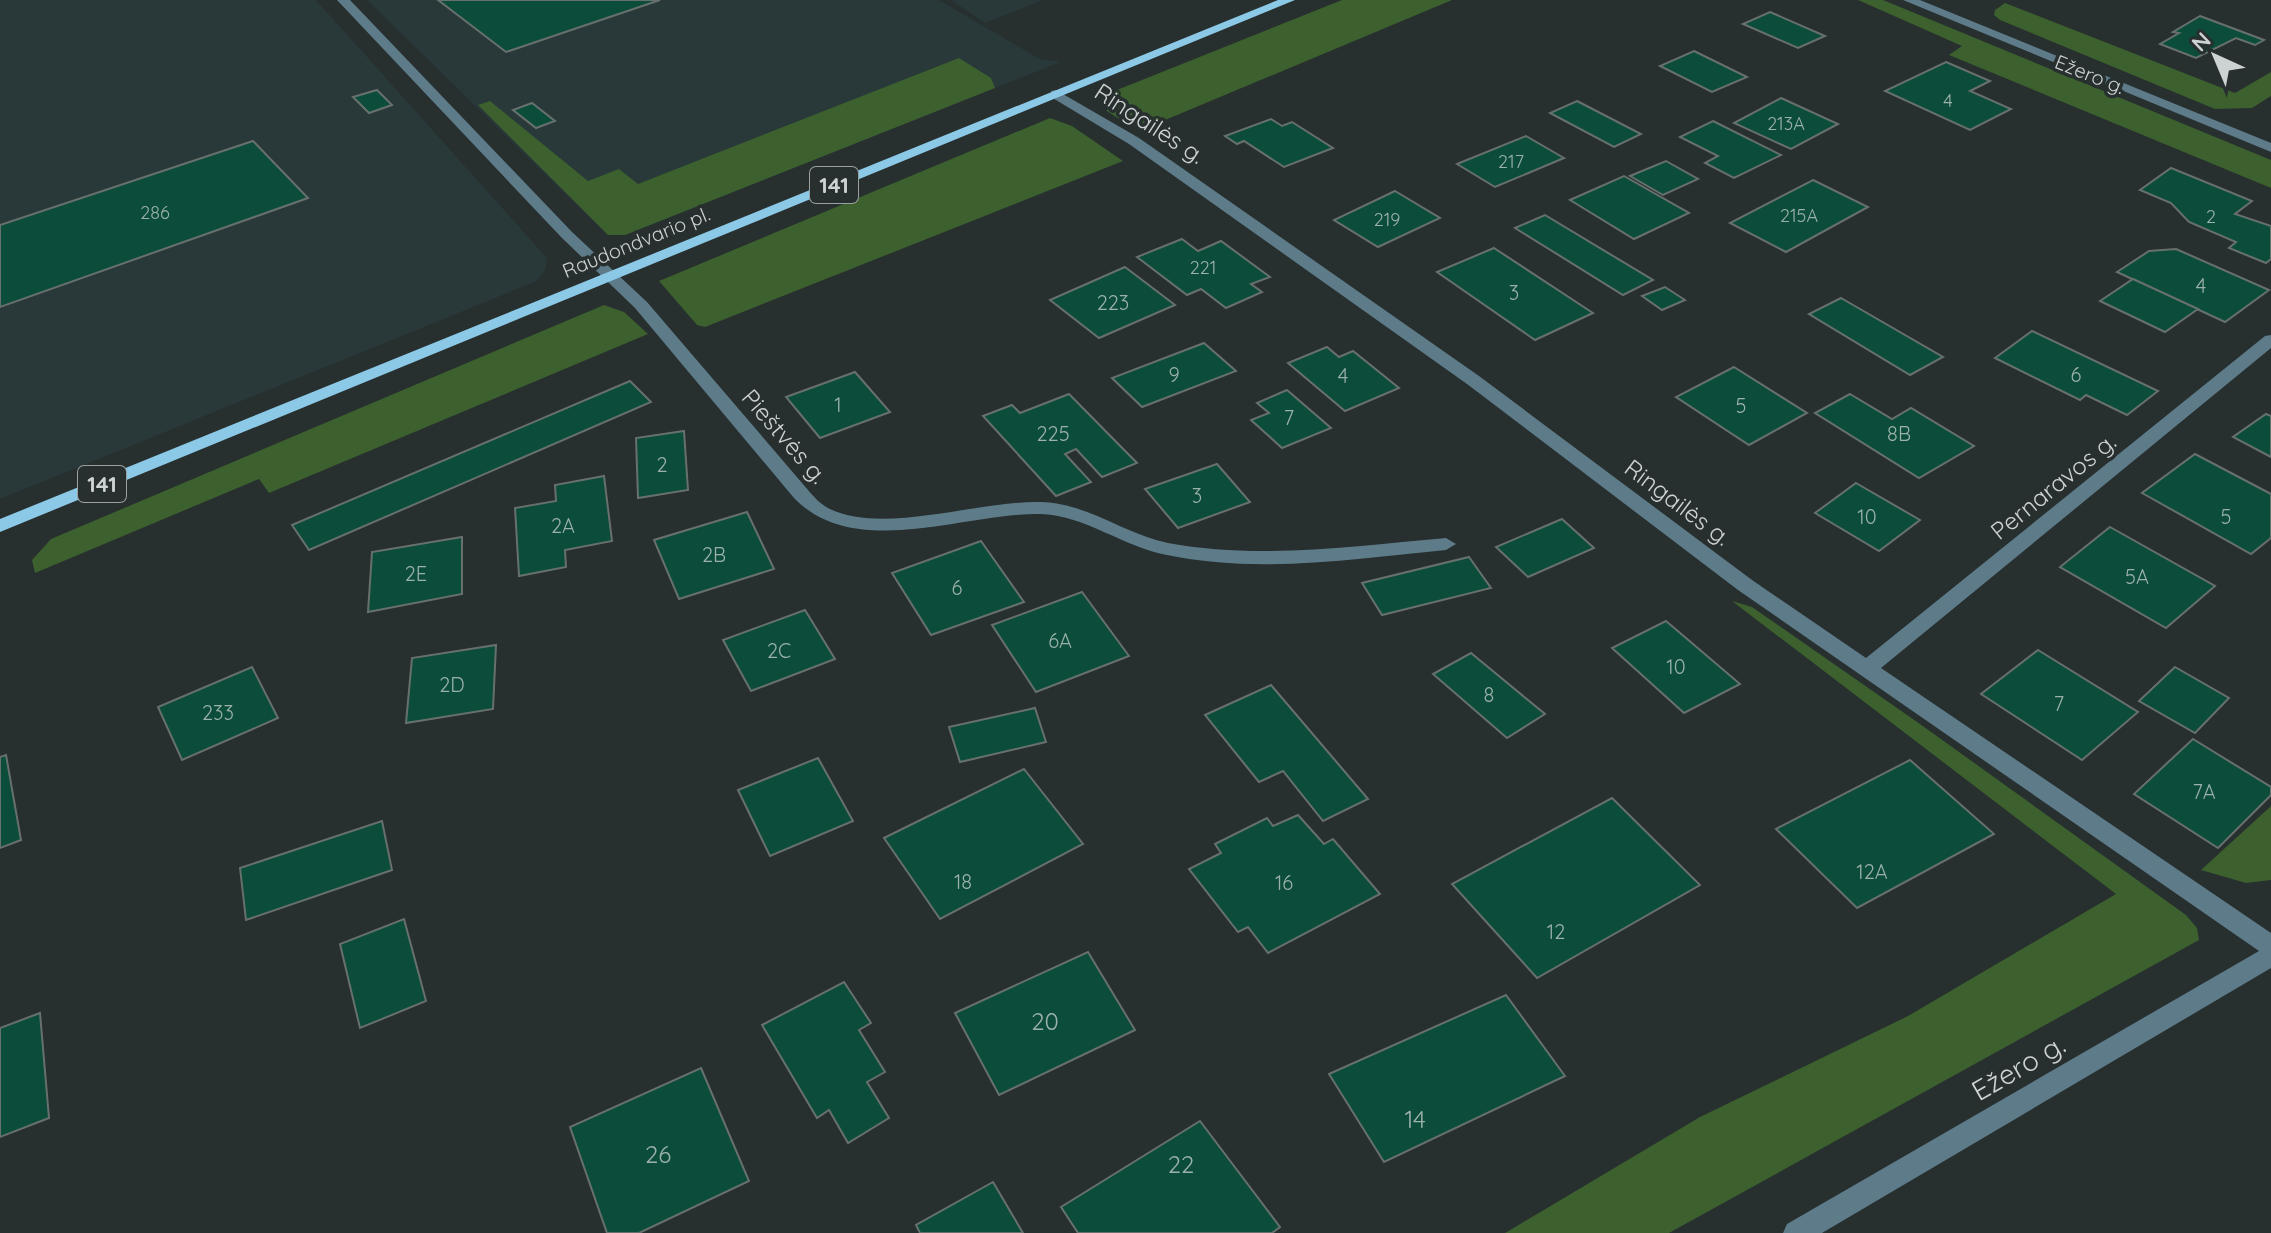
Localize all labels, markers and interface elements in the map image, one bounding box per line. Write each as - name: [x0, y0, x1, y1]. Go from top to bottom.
- north arrow: [2175, 16, 2255, 96]
- text: N: [2186, 26, 2217, 57]
- street label: Ežero g.: [2051, 49, 2129, 99]
- street label: Ringailės g.: [1089, 76, 1211, 170]
- house number: 4: [1943, 89, 1953, 112]
- house number: 213A: [1767, 112, 1805, 135]
- house number: 217: [1498, 150, 1524, 173]
- road number: 141: [810, 167, 858, 203]
- house number: 286: [140, 201, 170, 224]
- street label: Raudondvario pl.: [558, 201, 714, 283]
- house number: 215A: [1780, 204, 1818, 227]
- house number: 2: [2206, 205, 2216, 228]
- house number: 219: [1374, 208, 1400, 231]
- house number: 221: [1190, 256, 1216, 279]
- house number: 4: [2196, 273, 2206, 298]
- house number: 3: [1509, 280, 1519, 305]
- house number: 223: [1097, 290, 1129, 315]
- house number: 9: [1168, 362, 1180, 387]
- house number: 6: [2071, 362, 2082, 387]
- house number: 4: [1338, 363, 1348, 388]
- street label: Pieštvės g.: [736, 383, 834, 489]
- house number: 1: [834, 392, 842, 417]
- house number: 5: [1736, 393, 1746, 418]
- house number: 7: [1284, 405, 1294, 430]
- house number: 225: [1036, 421, 1070, 446]
- house number: 8B: [1887, 421, 1911, 446]
- street label: Pernaravos g.: [1984, 426, 2122, 546]
- house number: 2: [656, 452, 668, 477]
- street label: Ringailės g.: [1619, 452, 1737, 552]
- road number: 141: [78, 466, 126, 502]
- house number: 3: [1192, 483, 1202, 508]
- house number: 10: [1857, 504, 1877, 529]
- house number: 5: [2221, 504, 2231, 529]
- house number: 2A: [551, 513, 575, 538]
- house number: 2B: [702, 542, 726, 567]
- house number: 2E: [405, 561, 427, 586]
- house number: 5A: [2125, 564, 2149, 589]
- house number: 6: [952, 575, 963, 600]
- house number: 6A: [1048, 628, 1072, 653]
- house number: 2C: [767, 638, 791, 663]
- house number: 10: [1666, 654, 1686, 679]
- house number: 2D: [439, 672, 465, 697]
- house number: 8: [1484, 682, 1494, 707]
- house number: 7: [2054, 691, 2064, 716]
- house number: 233: [202, 700, 234, 725]
- house number: 7A: [2192, 779, 2216, 804]
- house number: 12A: [1856, 859, 1888, 884]
- house number: 18: [954, 869, 972, 894]
- house number: 16: [1275, 870, 1293, 895]
- house number: 12: [1547, 919, 1565, 944]
- house number: 20: [1031, 1006, 1059, 1036]
- street label: Ežero g.: [1965, 1026, 2071, 1108]
- house number: 14: [1404, 1104, 1426, 1134]
- house number: 26: [645, 1139, 671, 1169]
- house number: 22: [1168, 1149, 1194, 1179]

